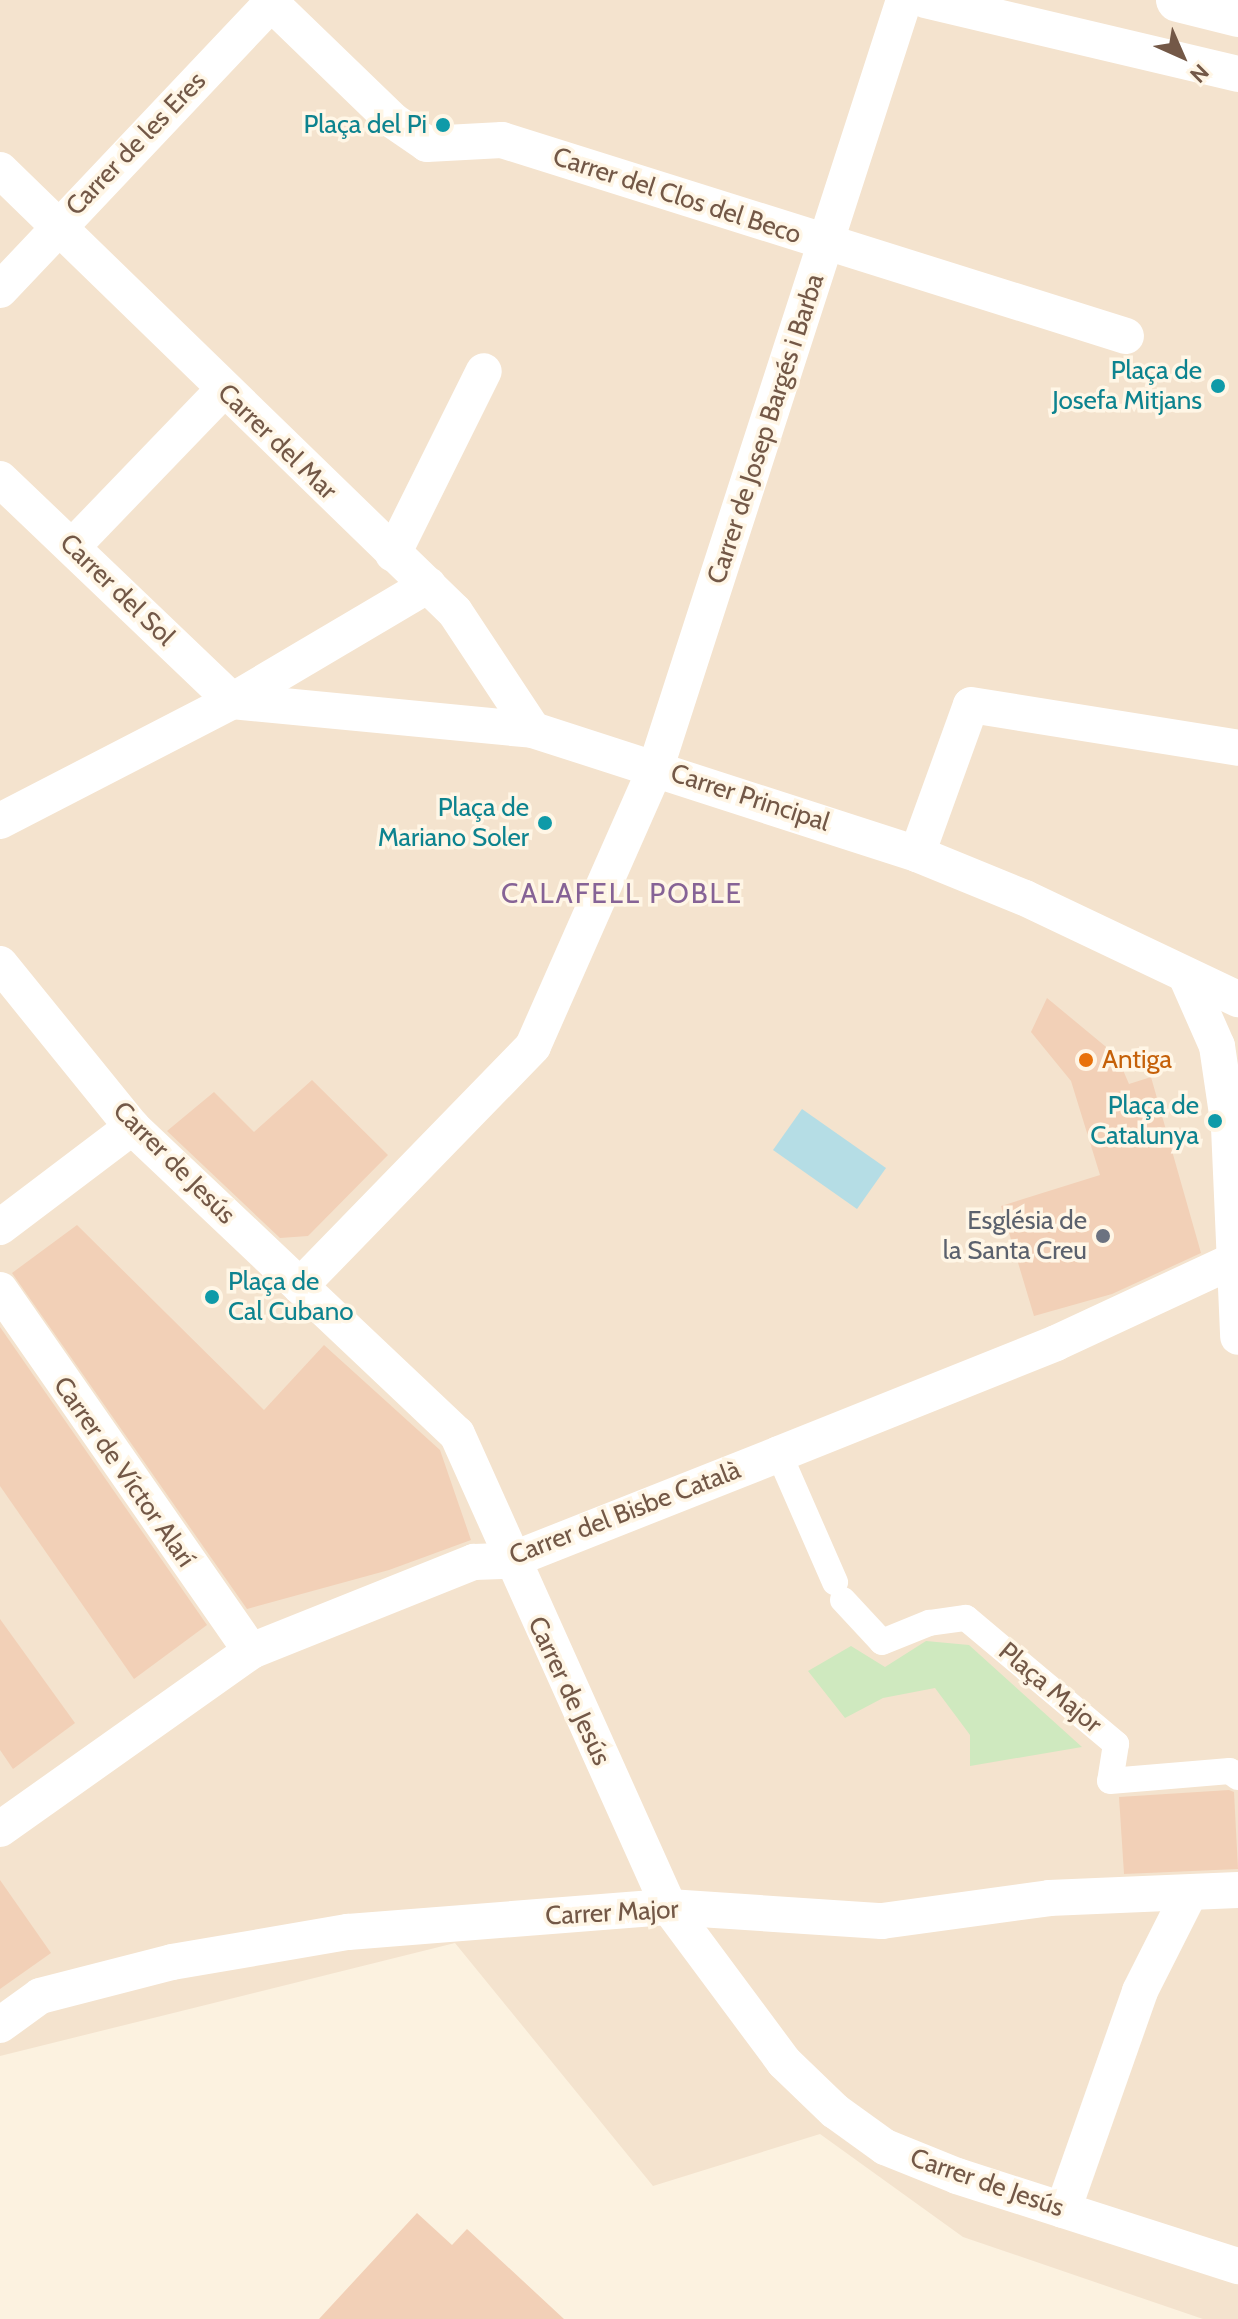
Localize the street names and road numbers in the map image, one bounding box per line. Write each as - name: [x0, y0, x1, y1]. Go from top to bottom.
- street label: Carrer de les Eres: [60, 66, 212, 222]
- street label: Carrer del Clos del Beco: [549, 141, 805, 251]
- street label: Carrer de Josep Bargés i Barba: [701, 270, 831, 588]
- street label: Carrer del Mar: [211, 378, 343, 506]
- street label: Carrer del Sol: [53, 528, 181, 652]
- street label: Carrer Principal: [667, 758, 833, 838]
- street label: Carrer de Jesús: [106, 1095, 242, 1231]
- street label: Carrer de Víctor Alarí: [47, 1371, 201, 1573]
- street label: Carrer del Bisbe Català: [505, 1455, 745, 1571]
- street label: Carrer de Jesús: [521, 1612, 617, 1770]
- street label: Plaça Major: [992, 1636, 1108, 1740]
- street label: Carrer Major: [545, 1894, 679, 1932]
- street label: Carrer de Jesús: [906, 2142, 1068, 2224]

